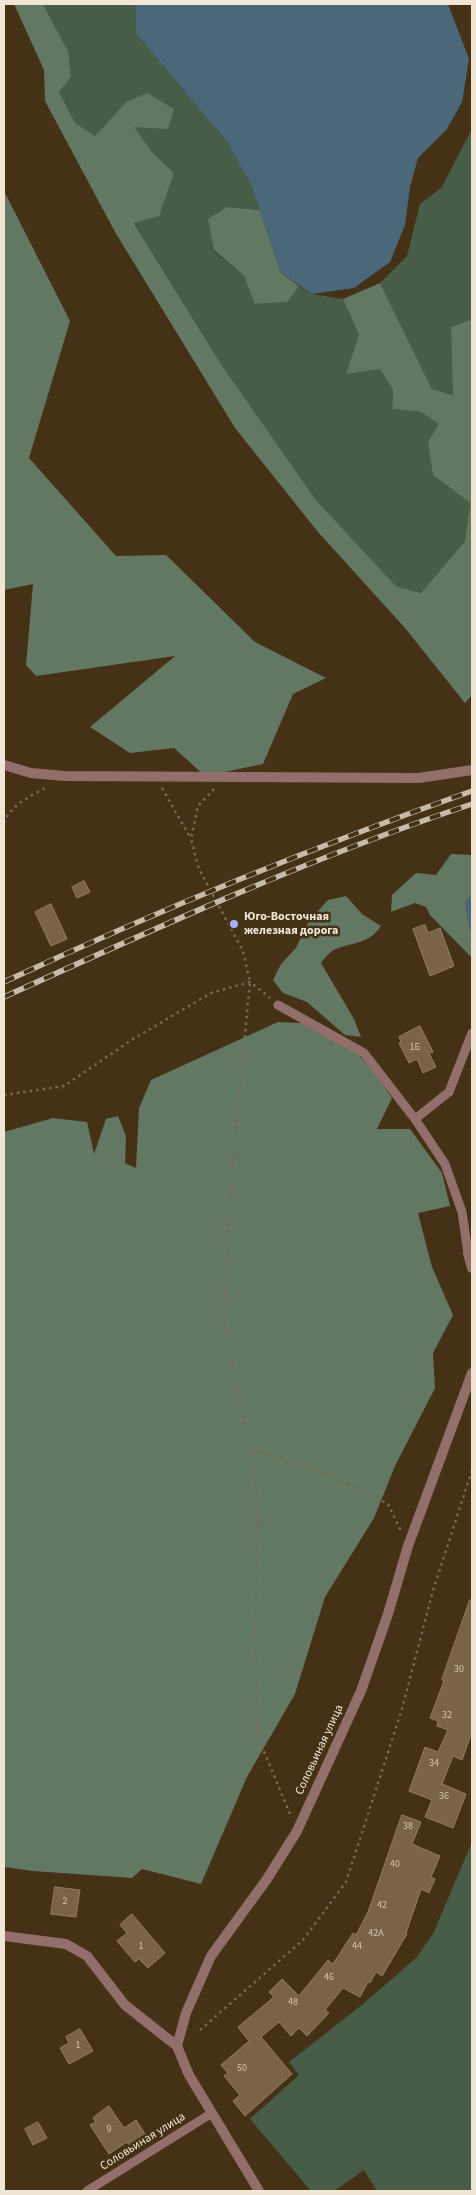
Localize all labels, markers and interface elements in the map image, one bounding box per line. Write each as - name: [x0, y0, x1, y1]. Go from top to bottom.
- place label: Юго-Восточная железная дорога: [244, 910, 338, 938]
- marker: Юго-Восточная железная дорога: [228, 918, 240, 930]
- house number: 1Б: [410, 1042, 420, 1054]
- house number: 30: [454, 1664, 464, 1676]
- street label: Соловьиная улица: [293, 1703, 347, 1797]
- house number: 32: [442, 1710, 452, 1722]
- house number: 34: [429, 1758, 439, 1770]
- house number: 36: [439, 1791, 449, 1803]
- house number: 38: [403, 1821, 413, 1833]
- house number: 40: [390, 1859, 400, 1871]
- house number: 2: [63, 1896, 67, 1908]
- house number: 42: [377, 1900, 387, 1912]
- house number: 42А: [368, 1928, 384, 1940]
- house number: 1: [139, 1941, 143, 1953]
- house number: 44: [352, 1941, 362, 1953]
- house number: 46: [324, 1972, 334, 1984]
- house number: 48: [288, 1997, 298, 2009]
- house number: 1: [76, 2040, 80, 2052]
- house number: 50: [237, 2063, 247, 2075]
- street label: Соловьиная улица: [98, 2110, 188, 2174]
- house number: 9: [107, 2124, 111, 2136]

